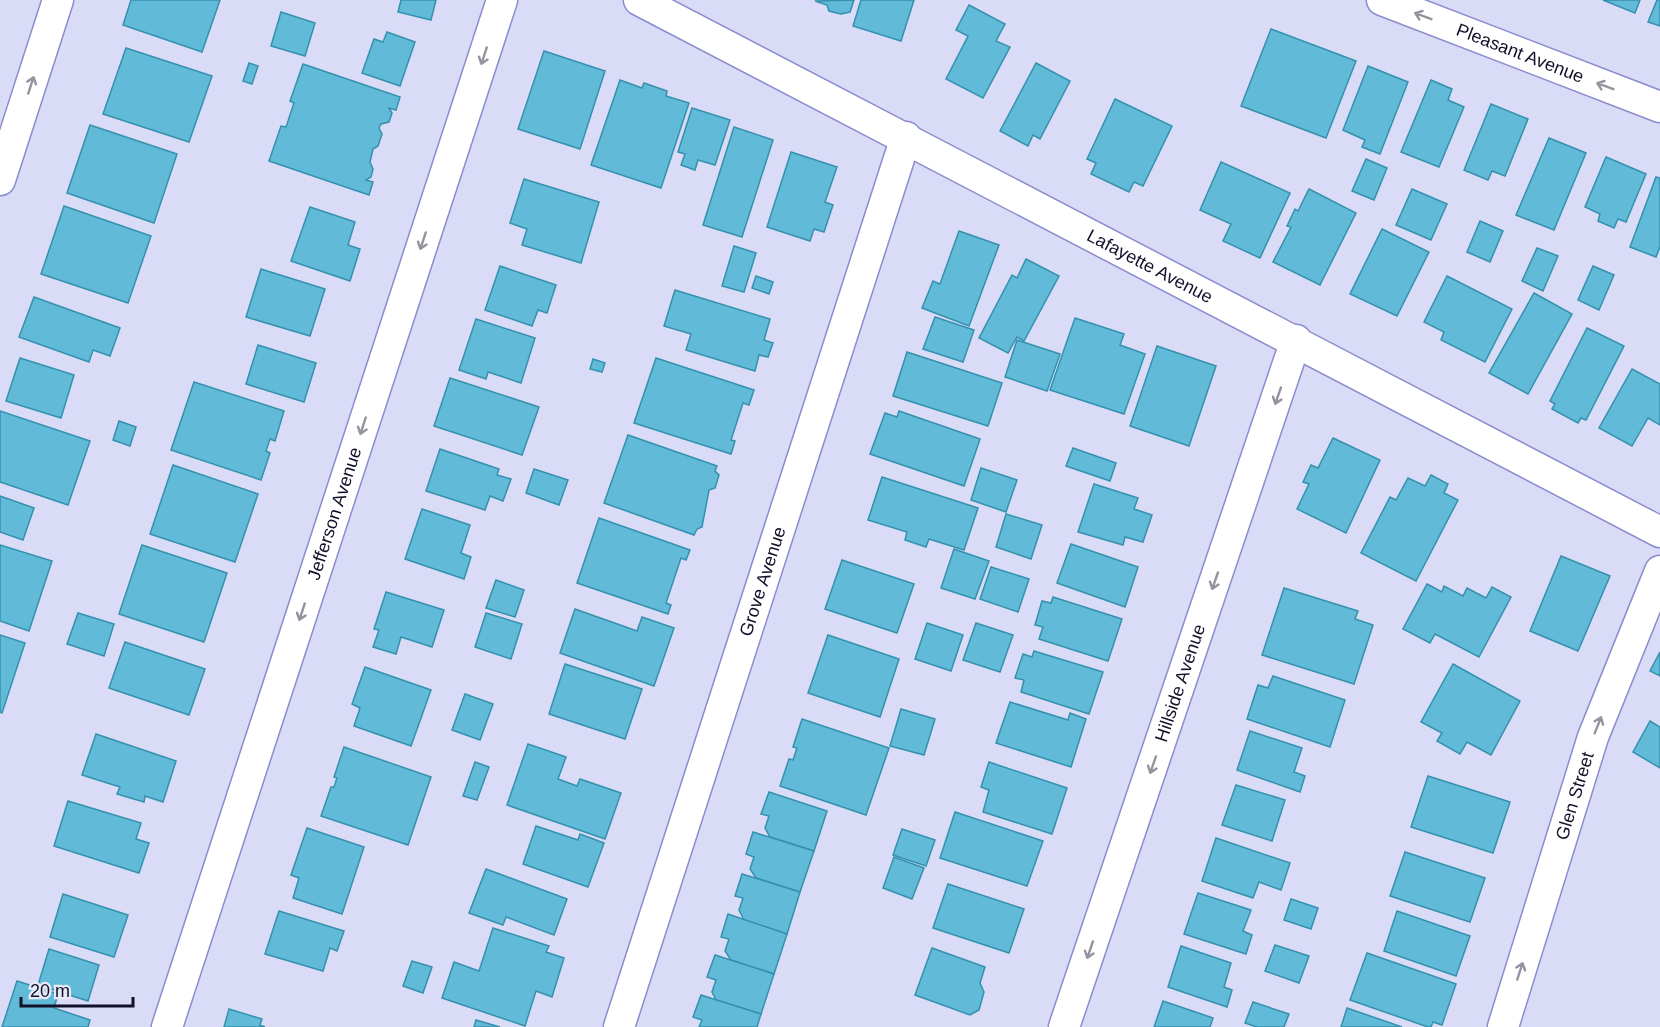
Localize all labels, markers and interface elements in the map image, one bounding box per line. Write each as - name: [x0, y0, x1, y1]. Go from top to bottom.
- one-way arrow: [1415, 10, 1433, 21]
- street label: Pleasant Avenue: [1454, 20, 1587, 87]
- one-way arrow: [477, 46, 488, 65]
- one-way arrow: [26, 76, 37, 95]
- one-way arrow: [1597, 80, 1615, 91]
- street label: Lafayette Avenue: [1084, 225, 1216, 307]
- one-way arrow: [417, 231, 428, 250]
- one-way arrow: [1271, 386, 1282, 405]
- one-way arrow: [356, 416, 367, 435]
- street label: Jefferson Avenue: [303, 445, 365, 583]
- street label: Grove Avenue: [736, 524, 790, 639]
- one-way arrow: [1209, 571, 1220, 589]
- one-way arrow: [296, 602, 307, 621]
- street label: Hillside Avenue: [1151, 622, 1209, 744]
- one-way arrow: [1593, 717, 1604, 735]
- street label: Glen Street: [1552, 749, 1598, 842]
- one-way arrow: [1146, 755, 1157, 774]
- one-way arrow: [1084, 940, 1095, 959]
- one-way arrow: [1516, 962, 1527, 981]
- scale bar: [21, 970, 134, 1008]
- text: 20 m: [30, 981, 70, 1001]

